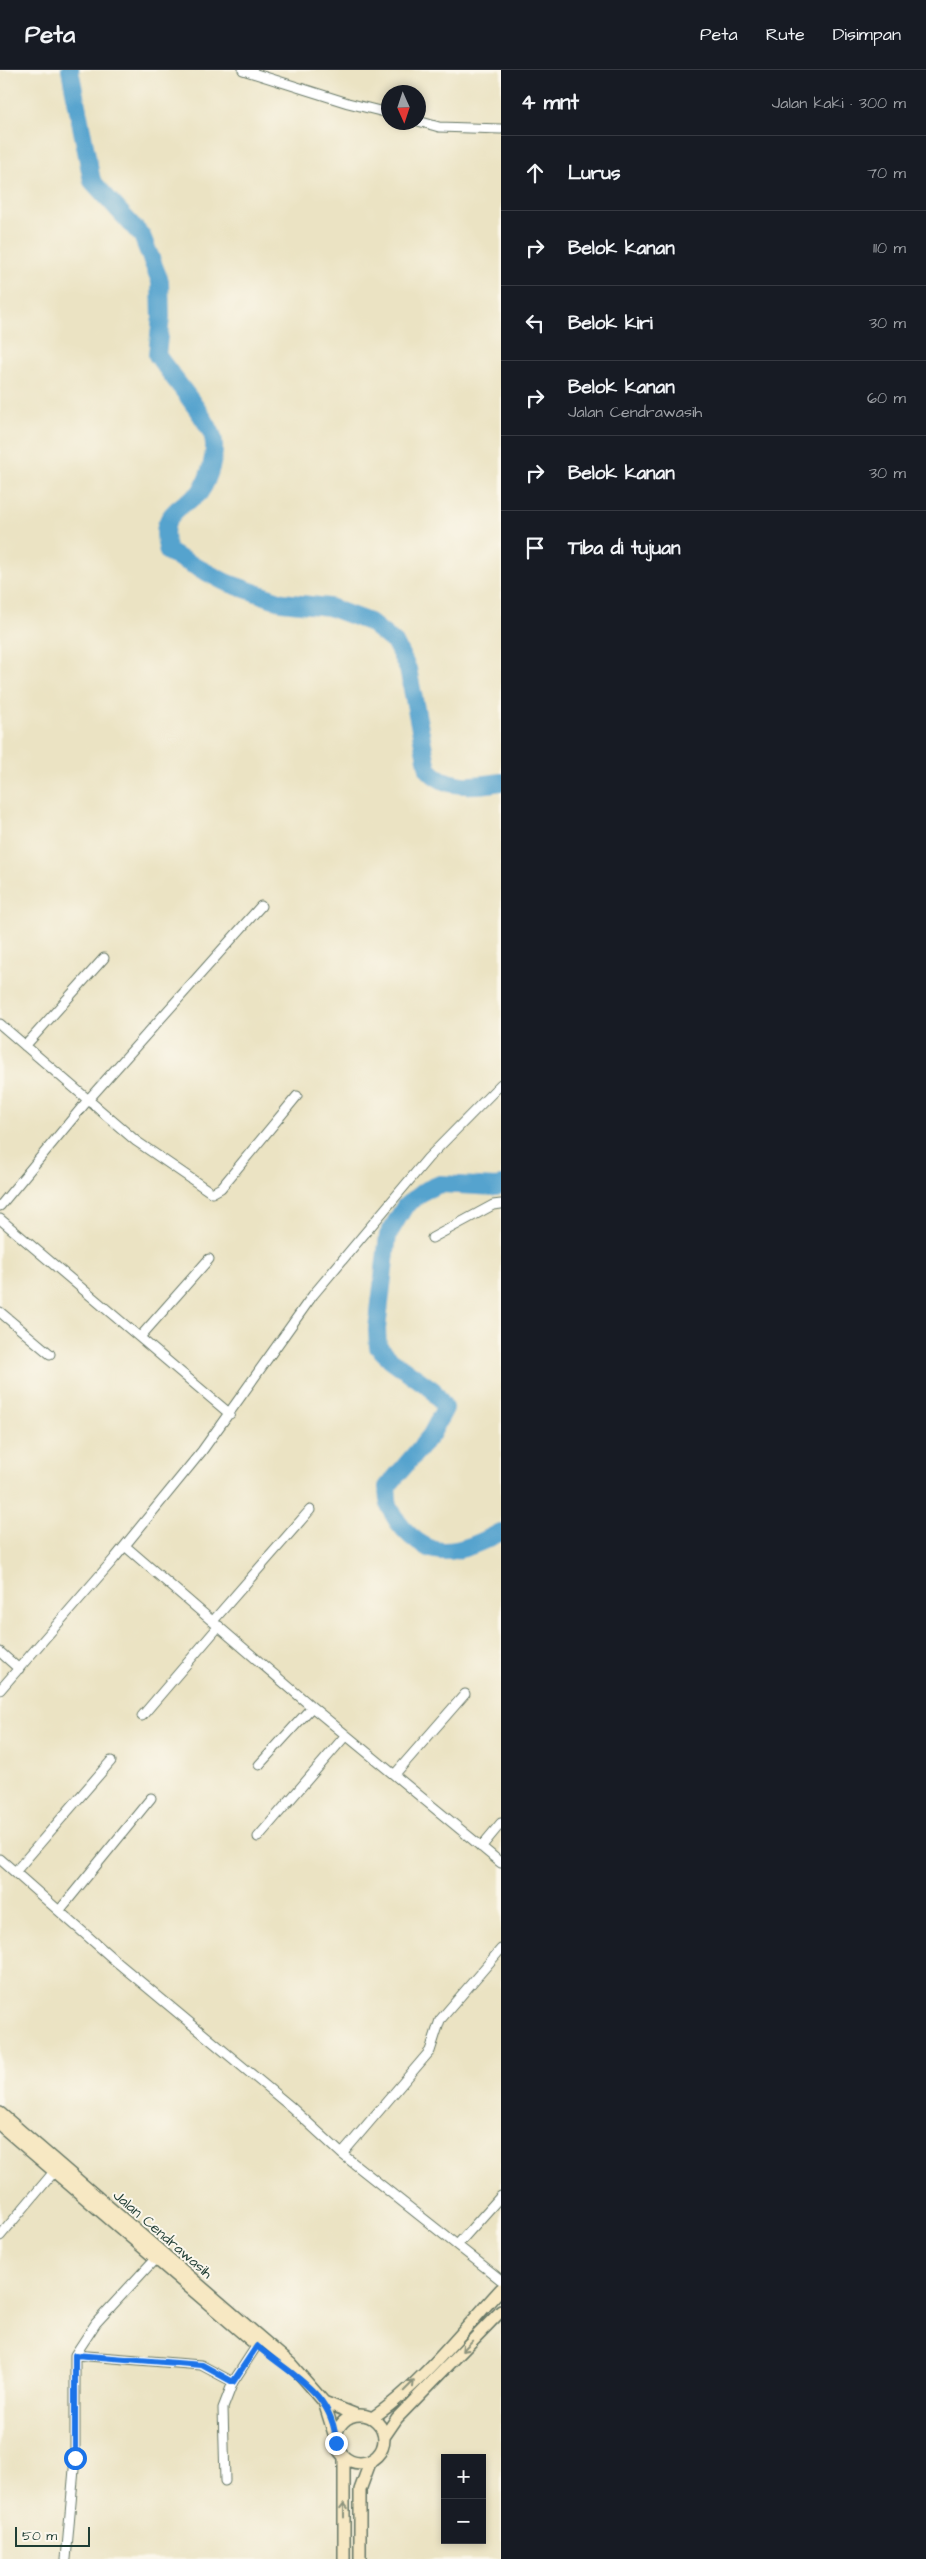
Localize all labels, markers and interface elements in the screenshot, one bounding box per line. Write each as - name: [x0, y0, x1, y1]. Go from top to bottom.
- text: Peta: [25, 18, 75, 52]
- text: Peta: [700, 22, 738, 47]
- text: Rute: [766, 22, 805, 47]
- text: Disimpan: [833, 22, 901, 47]
- north arrow: [381, 85, 426, 130]
- text: 4 mnt: [521, 88, 579, 117]
- text: Jalan kaki · 300 m: [772, 92, 906, 114]
- icon: ahead: [521, 159, 549, 187]
- text: Lurus: [568, 160, 620, 187]
- text: 70 m: [867, 162, 906, 184]
- icon: right: [521, 234, 549, 262]
- text: Belok kanan: [568, 235, 675, 262]
- text: 110 m: [873, 237, 906, 259]
- icon: left: [521, 309, 549, 337]
- text: Belok kiri: [568, 310, 653, 337]
- text: 30 m: [869, 312, 906, 334]
- text: Belok kanan: [568, 374, 675, 401]
- icon: right: [521, 384, 549, 412]
- text: 60 m: [867, 387, 906, 409]
- text: Jalan Cendrawasih: [568, 401, 702, 423]
- icon: right: [521, 459, 549, 487]
- text: Belok kanan: [568, 460, 675, 487]
- text: 30 m: [869, 462, 906, 484]
- icon: arrive: [521, 534, 549, 562]
- text: Tiba di tujuan: [568, 535, 680, 562]
- street label: Jalan Cendrawasih: [108, 2185, 217, 2284]
- one-way arrow: [461, 2340, 473, 2353]
- one-way arrow: [403, 2380, 415, 2392]
- route end: [325, 2432, 348, 2455]
- route start: [64, 2447, 87, 2470]
- map controls: [441, 2454, 486, 2544]
- button: +: [441, 2454, 486, 2499]
- button: −: [441, 2499, 486, 2544]
- one-way arrow: [339, 2503, 349, 2519]
- scale bar: [15, 2524, 90, 2547]
- text: 50 m: [22, 2526, 57, 2546]

